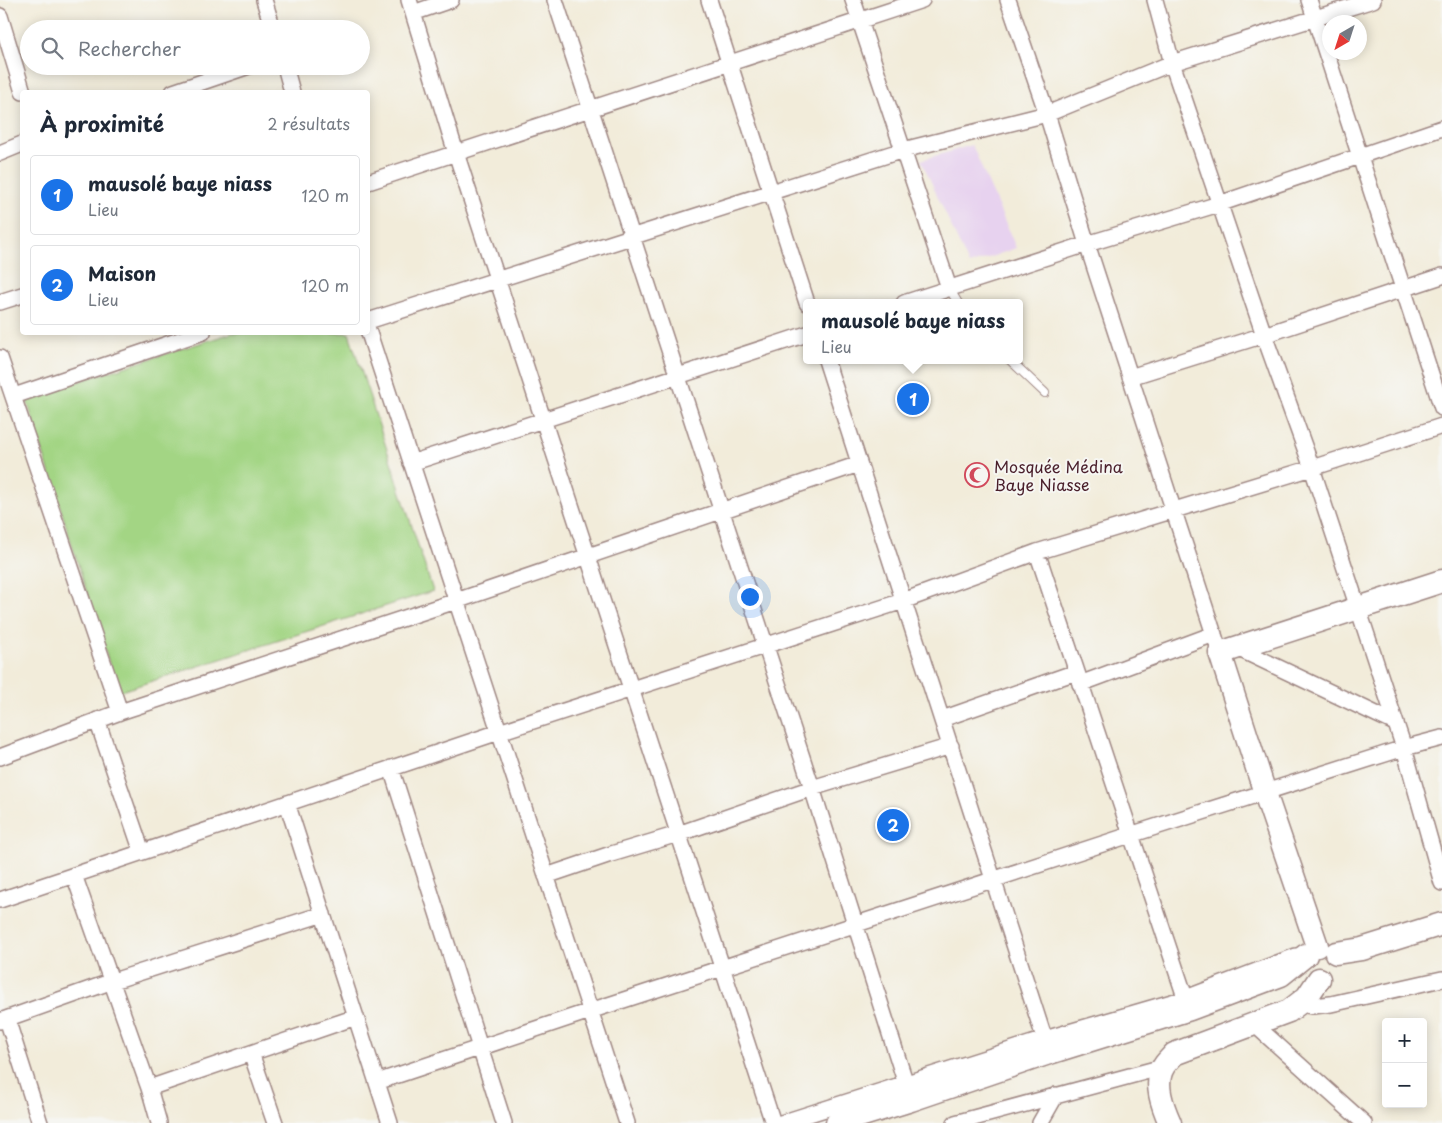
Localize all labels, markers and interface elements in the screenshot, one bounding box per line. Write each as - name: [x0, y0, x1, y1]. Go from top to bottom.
- north arrow: [1322, 15, 1367, 60]
- search box: [20, 20, 370, 75]
- icon: search: [38, 34, 66, 62]
- text: Rechercher: [78, 34, 181, 62]
- text: À proximité: [40, 107, 164, 139]
- text: 2 résultats: [267, 111, 350, 135]
- text: mausolé baye niass: [88, 169, 272, 197]
- text: 1: [53, 183, 61, 207]
- text: 120 m: [302, 183, 349, 207]
- text: Lieu: [88, 197, 119, 221]
- text: Maison: [88, 259, 156, 287]
- text: 2: [51, 273, 63, 297]
- text: 120 m: [302, 273, 349, 297]
- text: Lieu: [88, 287, 119, 311]
- popup: [803, 299, 1023, 364]
- text: mausolé baye niass: [821, 306, 1005, 334]
- text: Lieu: [821, 334, 852, 358]
- pin: 1: [897, 380, 929, 418]
- place label: Mosquée Médina Baye Niasse: [994, 454, 1123, 496]
- mosque icon: Mosquée Médina Baye Niasse: [964, 462, 990, 488]
- your location: [737, 584, 763, 610]
- pin: 2: [877, 806, 909, 844]
- map controls: [1382, 1018, 1427, 1108]
- button: +: [1382, 1018, 1427, 1063]
- button: −: [1382, 1063, 1427, 1108]

